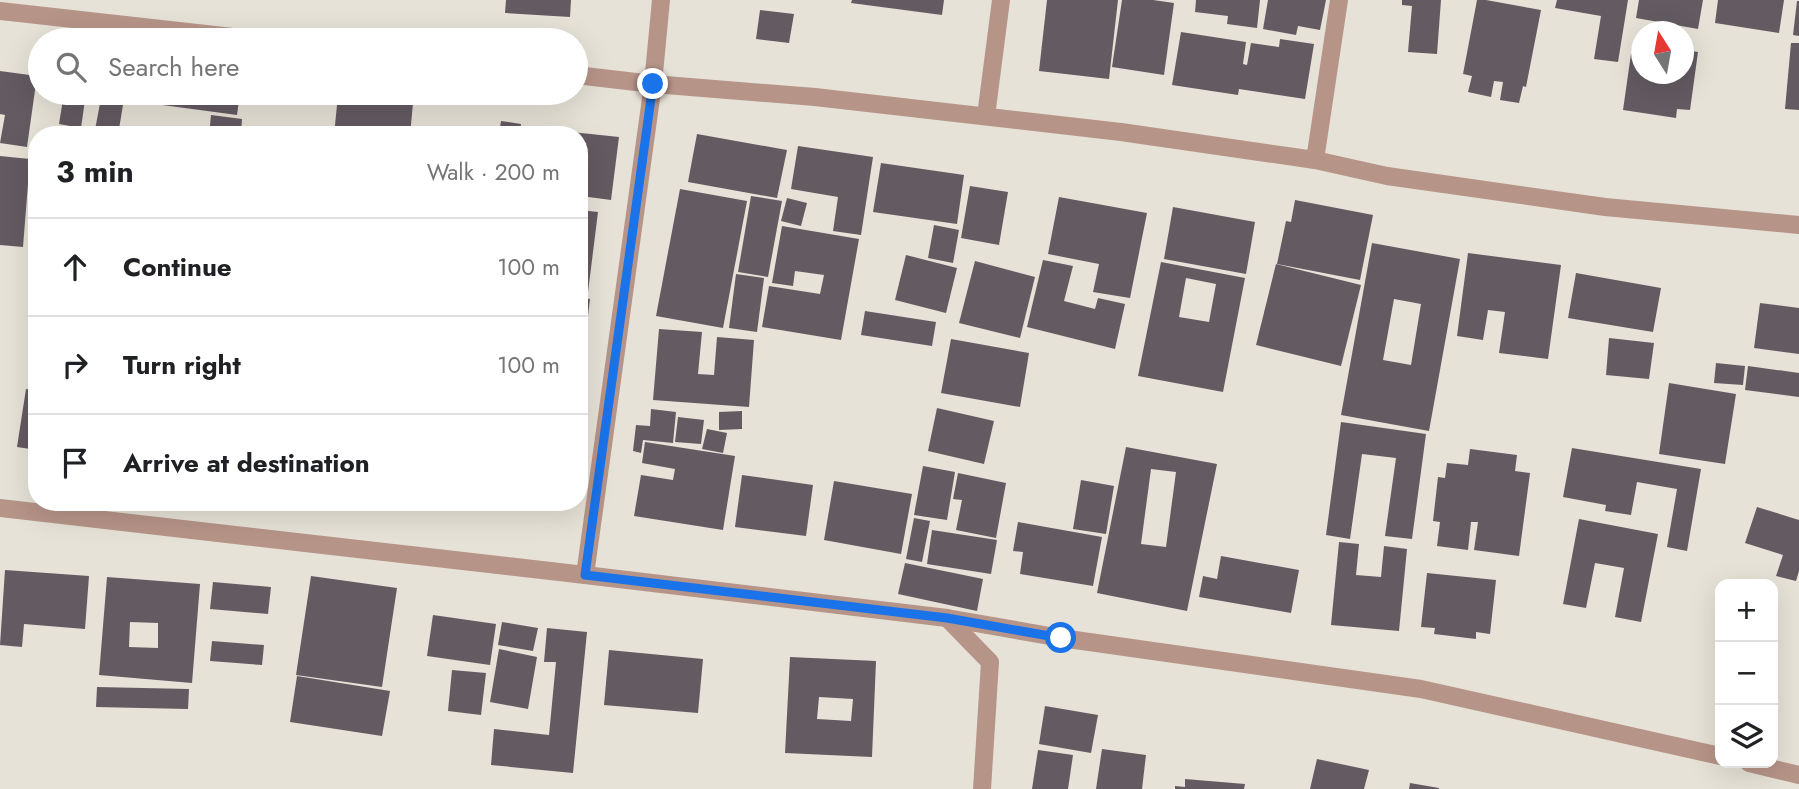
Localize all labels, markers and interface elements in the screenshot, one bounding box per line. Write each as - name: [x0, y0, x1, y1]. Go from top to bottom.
- north arrow: [1631, 21, 1694, 84]
- search box: [28, 28, 588, 105]
- icon: search: [52, 48, 90, 86]
- text: Search here: [108, 48, 240, 86]
- route end: [637, 68, 668, 99]
- text: 3 min: [56, 150, 134, 193]
- text: Walk · 200 m: [427, 155, 560, 189]
- icon: ahead: [56, 248, 94, 286]
- text: Continue: [123, 248, 232, 286]
- text: 100 m: [497, 250, 560, 284]
- icon: right: [56, 346, 94, 384]
- text: Turn right: [123, 346, 241, 384]
- text: 100 m: [497, 348, 560, 382]
- icon: arrive: [56, 444, 94, 482]
- text: Arrive at destination: [123, 444, 370, 482]
- map controls: [1715, 579, 1778, 768]
- button: +: [1715, 579, 1778, 642]
- route start: [1045, 622, 1076, 653]
- button: −: [1715, 642, 1778, 705]
- button: layers: [1715, 705, 1778, 768]

